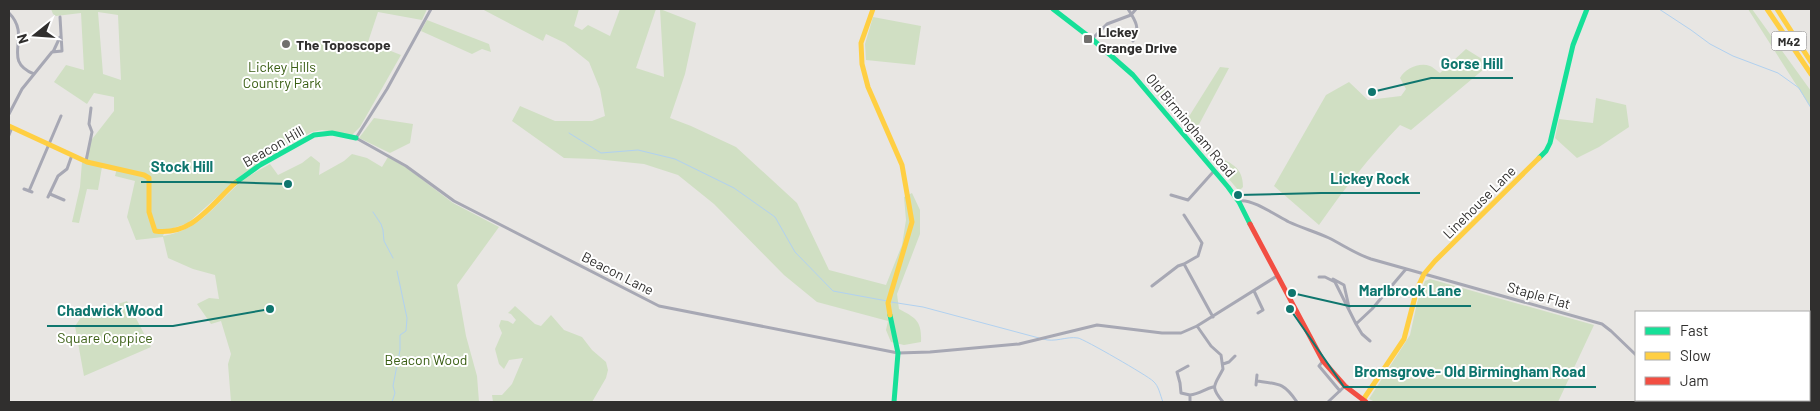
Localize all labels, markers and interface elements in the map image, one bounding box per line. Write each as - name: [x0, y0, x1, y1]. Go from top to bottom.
- north arrow: [10, 10, 60, 60]
- place label: Lickey Grange Drive: [1098, 23, 1178, 56]
- road number: M42: [1772, 31, 1806, 50]
- text: N: [13, 32, 32, 46]
- marker: Lickey Grange Drive: [1082, 33, 1094, 45]
- place label: The Toposcope: [296, 36, 391, 53]
- marker: The Toposcope: [280, 38, 292, 50]
- callout: Gorse Hill: [1431, 48, 1513, 78]
- text: Gorse Hill: [1441, 54, 1503, 72]
- park label: Lickey Hills Country Park: [243, 58, 321, 91]
- street label: Old Birmingham Road: [1143, 70, 1239, 180]
- street label: Beacon Hill: [239, 122, 307, 170]
- callout: Stock Hill: [141, 152, 224, 182]
- text: Stock Hill: [151, 157, 213, 175]
- street label: Linehouse Lane: [1439, 162, 1519, 242]
- callout: Lickey Rock: [1321, 163, 1420, 193]
- text: Lickey Rock: [1330, 169, 1410, 187]
- street label: Beacon Lane: [579, 248, 657, 298]
- callout: Marlbrook Lane: [1349, 276, 1471, 306]
- street label: Staple Flat: [1505, 278, 1573, 312]
- text: Marlbrook Lane: [1359, 281, 1461, 299]
- callout: Chadwick Wood: [47, 296, 173, 326]
- text: Chadwick Wood: [57, 301, 163, 319]
- legend: [1635, 311, 1810, 401]
- text: Fast: [1680, 321, 1708, 339]
- park label: Square Coppice: [57, 329, 153, 346]
- text: Slow: [1680, 346, 1711, 364]
- park label: Beacon Wood: [384, 351, 468, 368]
- callout: Bromsgrove- Old Birmingham Road: [1344, 357, 1596, 387]
- text: Bromsgrove- Old Birmingham Road: [1354, 362, 1586, 380]
- text: Jam: [1680, 371, 1709, 389]

